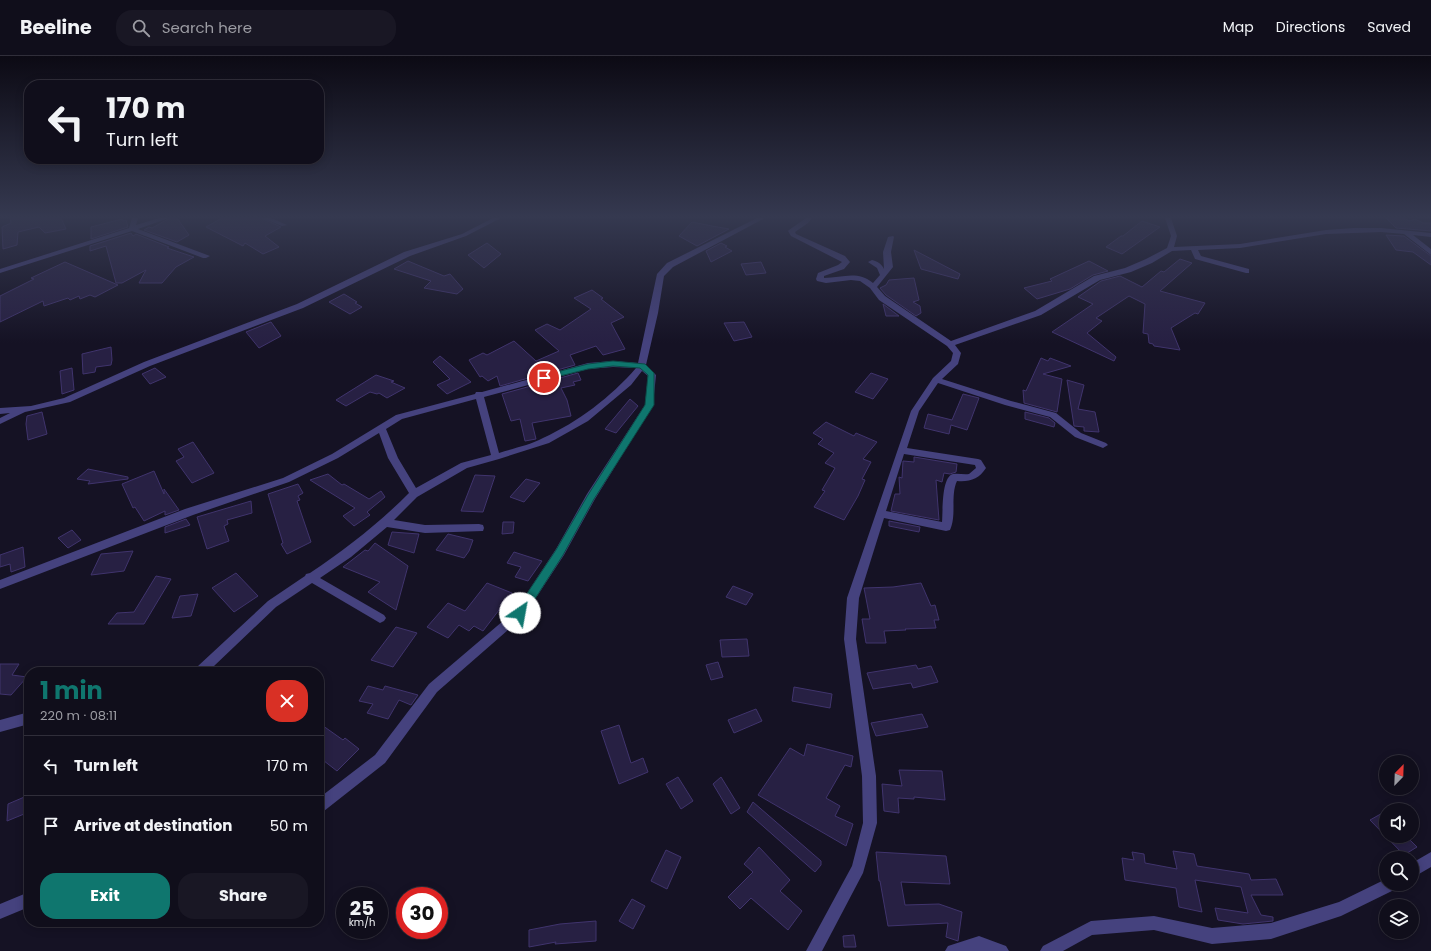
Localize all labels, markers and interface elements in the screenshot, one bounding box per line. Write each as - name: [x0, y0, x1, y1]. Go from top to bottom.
- search box: [116, 10, 396, 46]
- text: Beeline: [20, 14, 92, 41]
- icon: search: [130, 17, 152, 39]
- text: Search here: [162, 17, 252, 38]
- text: Map: [1223, 17, 1254, 37]
- text: Directions: [1276, 17, 1345, 37]
- text: Saved: [1367, 17, 1411, 37]
- text: 170 m: [106, 89, 185, 128]
- icon: left: [40, 96, 92, 148]
- text: Turn left: [106, 127, 178, 152]
- pin: [527, 361, 561, 395]
- icon: arrive: [533, 367, 555, 389]
- position arrow: [499, 592, 541, 634]
- text: 1 min: [40, 674, 103, 707]
- button: close: [266, 680, 308, 722]
- text: 220 m · 08:11: [40, 706, 117, 725]
- icon: left: [40, 755, 62, 777]
- text: Turn left: [74, 755, 138, 776]
- text: 170 m: [266, 755, 308, 776]
- north arrow: [1379, 755, 1419, 795]
- map controls: [1379, 755, 1419, 939]
- button: sound: [1379, 803, 1419, 843]
- icon: arrive: [40, 815, 62, 837]
- text: Arrive at destination: [74, 815, 232, 836]
- text: 50 m: [270, 815, 308, 836]
- button: search: [1379, 851, 1419, 891]
- button: Exit: [40, 873, 170, 919]
- button: Share: [178, 873, 308, 919]
- speed limit sign: 30: [396, 887, 448, 939]
- text: 25: [350, 894, 374, 922]
- button: layers: [1379, 899, 1419, 939]
- text: km/h: [349, 915, 375, 930]

